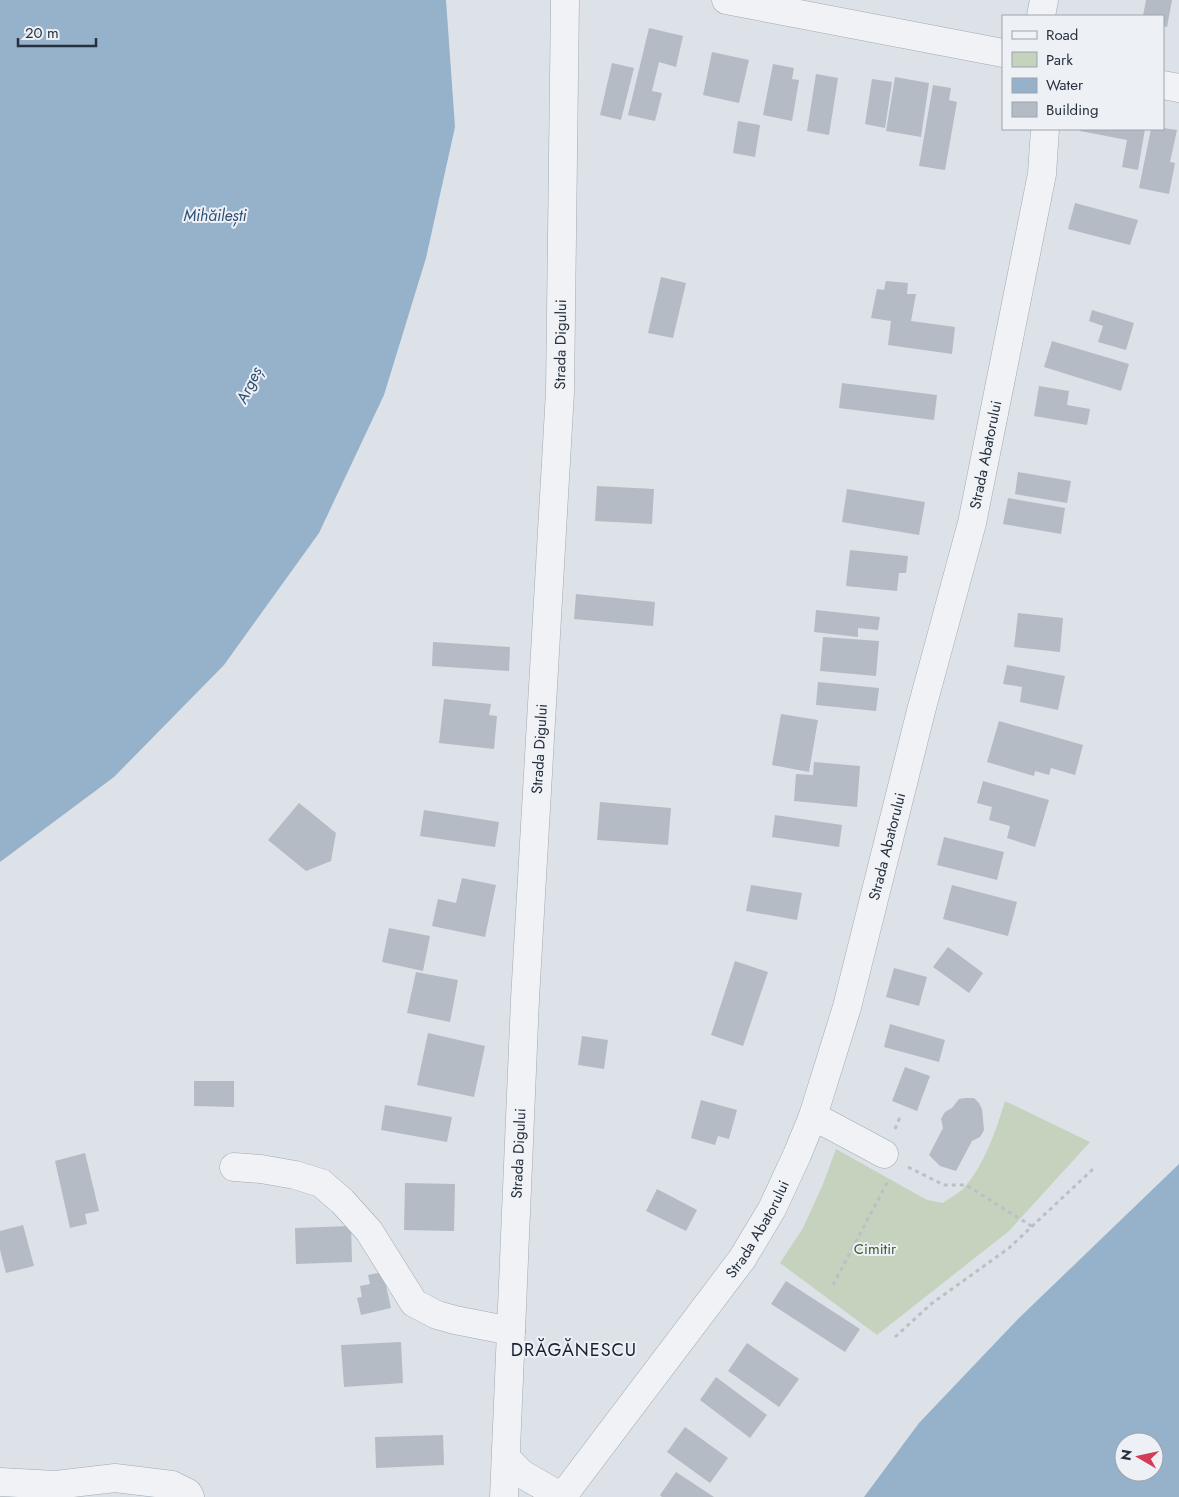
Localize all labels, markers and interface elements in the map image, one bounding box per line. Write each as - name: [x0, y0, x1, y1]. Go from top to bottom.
- scale bar: [18, 15, 95, 47]
- legend: [1002, 15, 1164, 130]
- text: 20 m: [25, 22, 59, 44]
- text: Road: [1046, 24, 1078, 46]
- text: Park: [1046, 49, 1073, 71]
- text: Water: [1046, 74, 1084, 96]
- text: Building: [1046, 99, 1098, 121]
- water label: Mihăilești: [183, 204, 248, 227]
- street label: Strada Digului: [549, 299, 572, 390]
- water label: Argeș: [230, 362, 268, 408]
- street label: Strada Abatorului: [964, 399, 1007, 511]
- street label: Strada Digului: [526, 703, 553, 795]
- street label: Strada Abatorului: [863, 790, 911, 903]
- street label: Strada Digului: [506, 1108, 531, 1199]
- street label: Strada Abatorului: [720, 1177, 795, 1283]
- park label: Cimitir: [854, 1238, 897, 1260]
- district label: DRĂGĂNESCU: [511, 1337, 637, 1363]
- north arrow: [1114, 1432, 1164, 1482]
- text: N: [1115, 1448, 1137, 1462]

